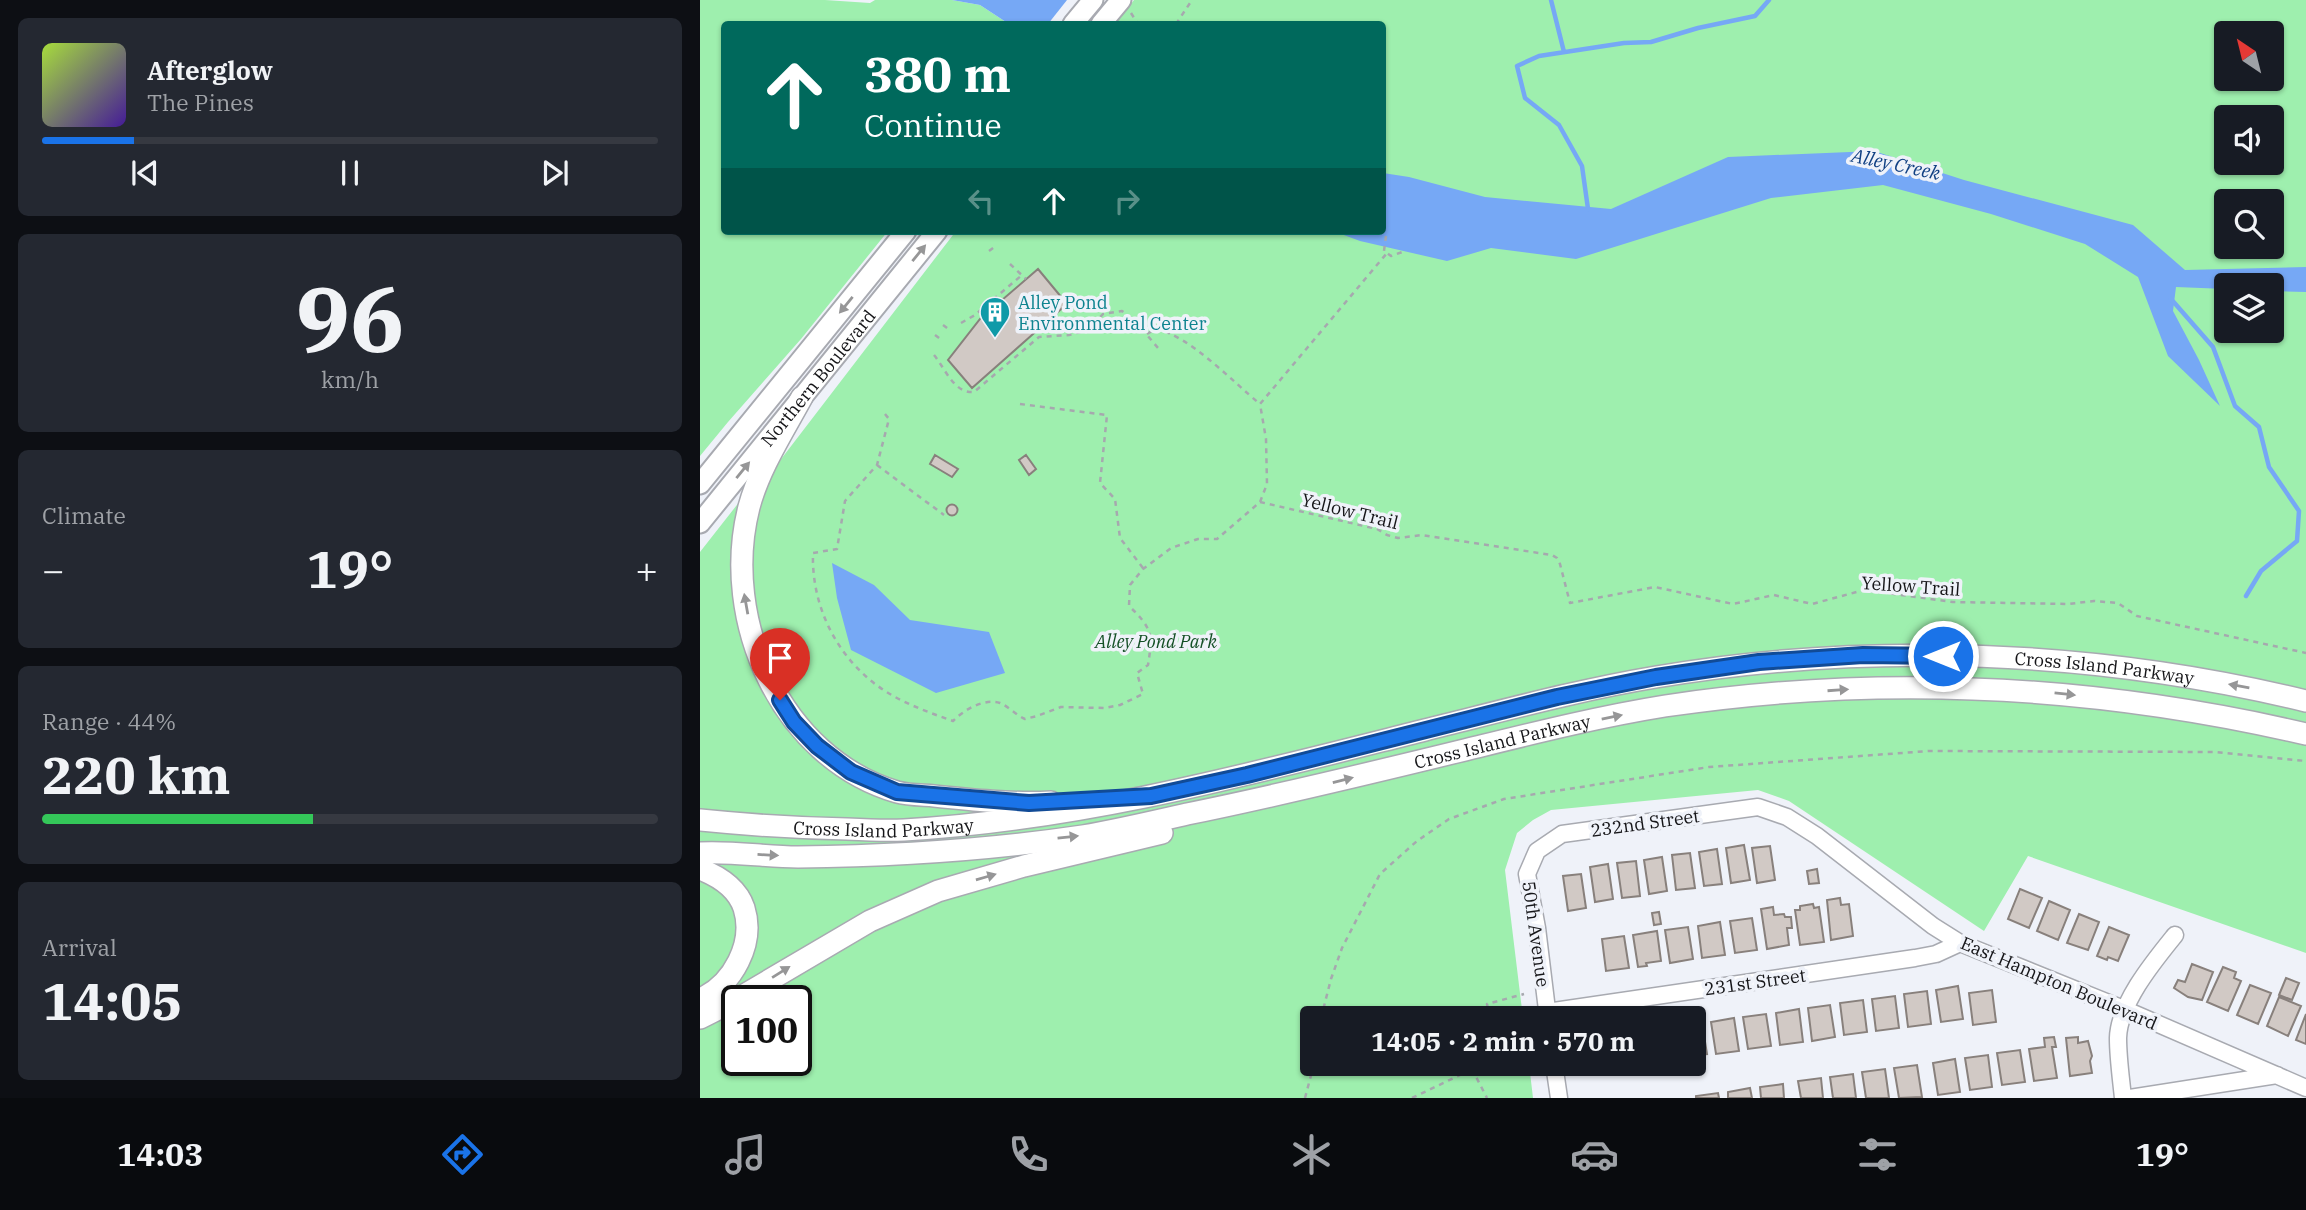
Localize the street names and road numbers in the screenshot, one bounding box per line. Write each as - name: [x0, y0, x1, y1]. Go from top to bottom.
- street label: Northern Boulevard: [755, 305, 880, 451]
- street label: Yellow Trail: [1299, 488, 1401, 534]
- street label: Yellow Trail: [1861, 571, 1961, 601]
- street label: Cross Island Parkway: [2014, 646, 2196, 689]
- street label: Cross Island Parkway: [1412, 709, 1593, 773]
- street label: 232nd Street: [1589, 804, 1701, 842]
- street label: Cross Island Parkway: [793, 813, 975, 842]
- street label: 50th Avenue: [1517, 880, 1555, 988]
- street label: East Hampton Boulevard: [1957, 931, 2161, 1035]
- street label: 231st Street: [1703, 964, 1807, 1000]

